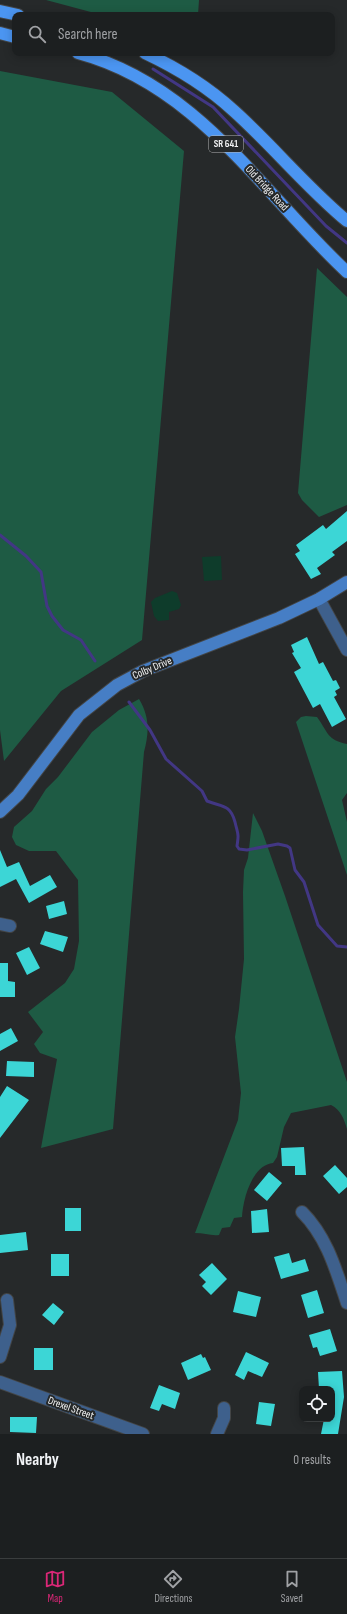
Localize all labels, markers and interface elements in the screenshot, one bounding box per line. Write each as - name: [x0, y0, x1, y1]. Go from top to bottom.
- search box: [12, 12, 335, 56]
- icon: search: [26, 23, 48, 45]
- text: Search here: [58, 25, 118, 44]
- road number: SR 641: [209, 136, 243, 152]
- street label: Old Bridge Road: [243, 163, 292, 214]
- street label: Colby Drive: [130, 654, 174, 682]
- map controls: [299, 1386, 335, 1422]
- button: locate: [299, 1386, 335, 1422]
- street label: Drexel Street: [46, 1394, 96, 1423]
- text: Nearby: [16, 1450, 59, 1470]
- text: 0 results: [293, 1452, 331, 1468]
- tab: Map: [44, 1568, 66, 1605]
- tab: Directions: [155, 1568, 192, 1605]
- tab: Saved: [281, 1568, 303, 1605]

